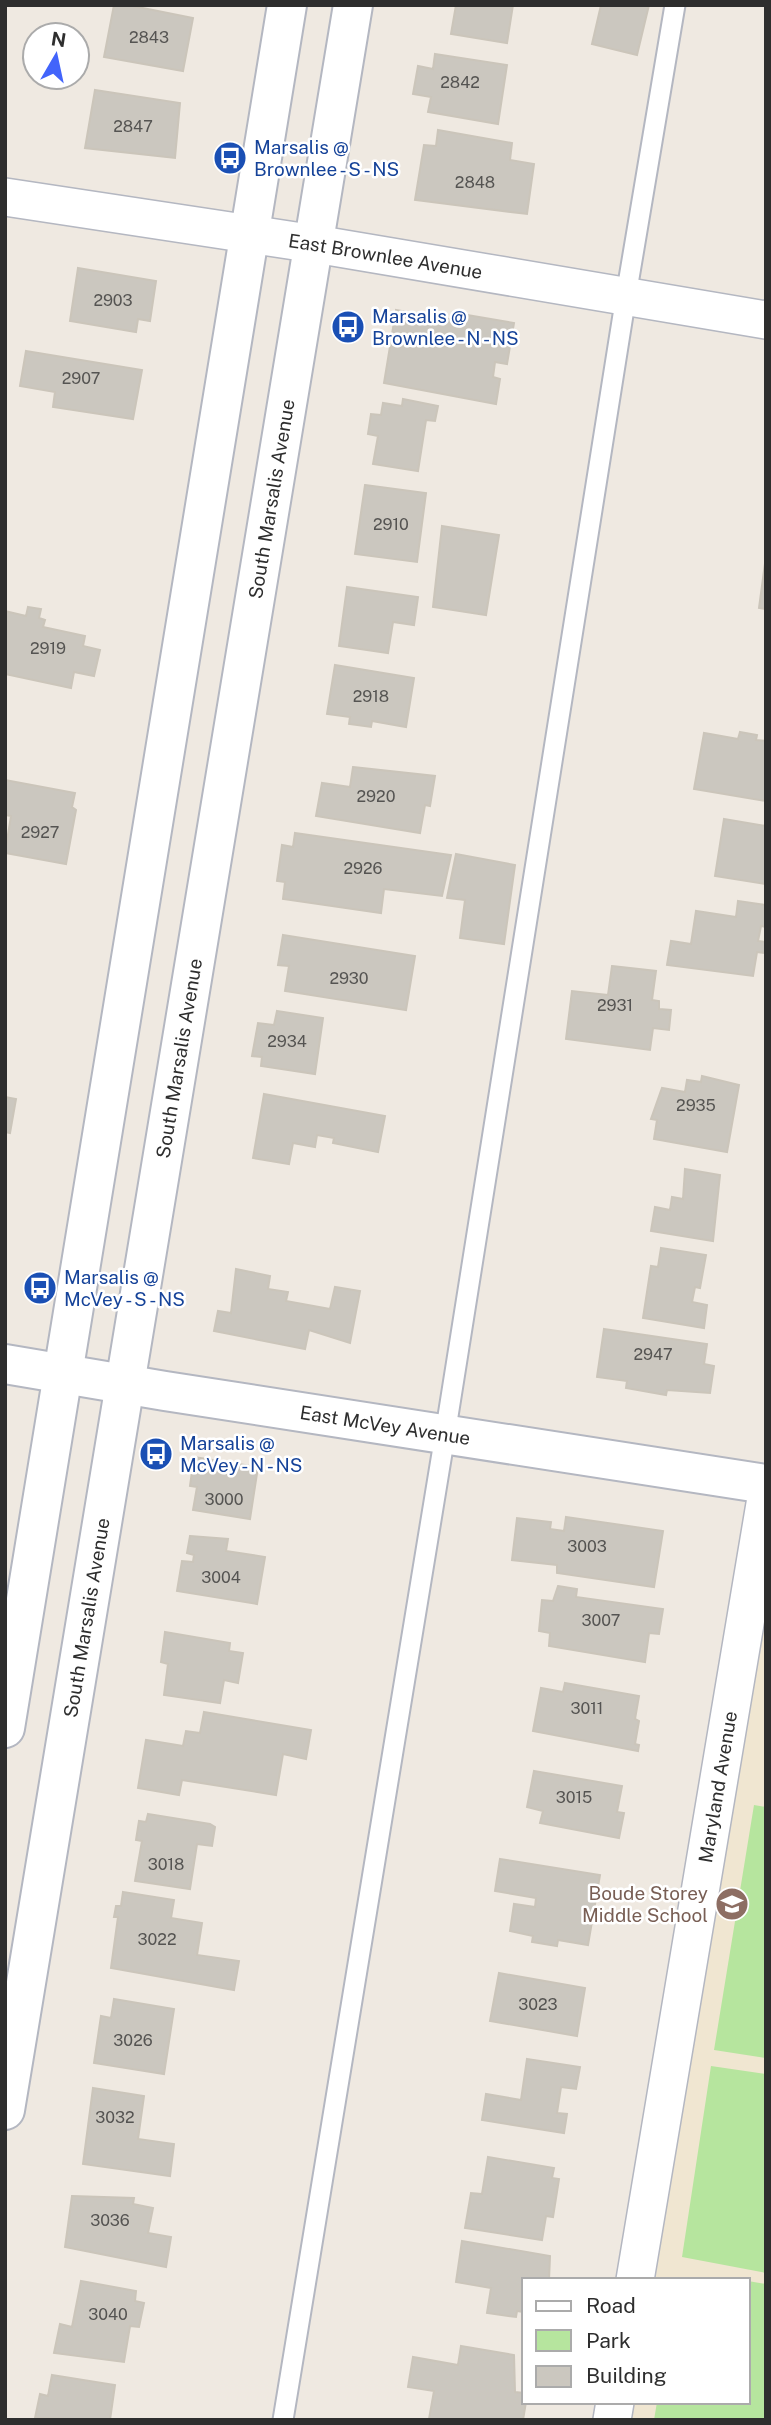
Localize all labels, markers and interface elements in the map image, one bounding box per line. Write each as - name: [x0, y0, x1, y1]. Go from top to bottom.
- north arrow: [21, 21, 91, 91]
- text: N: [50, 27, 68, 51]
- house number: 2843: [129, 28, 169, 47]
- house number: 2842: [440, 73, 480, 92]
- house number: 2847: [113, 117, 153, 136]
- place label: Marsalis @ Brownlee - S - NS: [254, 136, 399, 180]
- bus stop icon: Marsalis @ Brownlee - S - NS: [211, 139, 249, 177]
- house number: 2848: [455, 173, 495, 192]
- street label: East Brownlee Avenue: [287, 229, 484, 283]
- house number: 2903: [93, 291, 133, 310]
- place label: Marsalis @ Brownlee - N - NS: [372, 305, 519, 349]
- bus stop icon: Marsalis @ Brownlee - N - NS: [329, 308, 367, 346]
- house number: 2907: [62, 369, 100, 388]
- street label: South Marsalis Avenue: [244, 397, 299, 600]
- house number: 2910: [373, 515, 409, 534]
- house number: 2919: [30, 639, 66, 658]
- house number: 2918: [353, 687, 389, 706]
- house number: 2920: [357, 787, 396, 806]
- house number: 2927: [21, 823, 59, 842]
- house number: 2926: [343, 859, 383, 878]
- street label: South Marsalis Avenue: [152, 957, 206, 1160]
- house number: 2930: [329, 969, 369, 988]
- house number: 2931: [597, 996, 633, 1015]
- house number: 2934: [267, 1032, 307, 1051]
- house number: 2935: [676, 1096, 716, 1115]
- place label: Marsalis @ McVey - S - NS: [64, 1266, 185, 1310]
- bus stop icon: Marsalis @ McVey - S - NS: [21, 1269, 59, 1307]
- house number: 2947: [633, 1345, 673, 1364]
- street label: East McVey Avenue: [298, 1401, 472, 1449]
- place label: Marsalis @ McVey - N - NS: [180, 1432, 303, 1476]
- bus stop icon: Marsalis @ McVey - N - NS: [137, 1435, 175, 1473]
- house number: 3000: [204, 1490, 244, 1509]
- street label: South Marsalis Avenue: [59, 1516, 114, 1719]
- house number: 3003: [567, 1537, 607, 1556]
- house number: 3004: [201, 1568, 241, 1587]
- house number: 3007: [582, 1611, 620, 1630]
- house number: 3011: [571, 1699, 603, 1718]
- street label: Maryland Avenue: [694, 1709, 741, 1864]
- house number: 3015: [556, 1788, 592, 1807]
- house number: 3018: [148, 1855, 184, 1874]
- place label: Boude Storey Middle School: [582, 1882, 708, 1926]
- school or university icon: Boude Storey Middle School: [713, 1885, 751, 1923]
- house number: 3022: [138, 1930, 176, 1949]
- house number: 3023: [518, 1995, 558, 2014]
- house number: 3026: [113, 2031, 153, 2050]
- house number: 3032: [95, 2108, 135, 2127]
- house number: 3036: [90, 2211, 130, 2230]
- legend: [522, 2278, 750, 2404]
- text: Road: [586, 2293, 636, 2318]
- house number: 3040: [88, 2305, 128, 2324]
- text: Park: [586, 2328, 631, 2353]
- text: Building: [586, 2363, 667, 2388]

